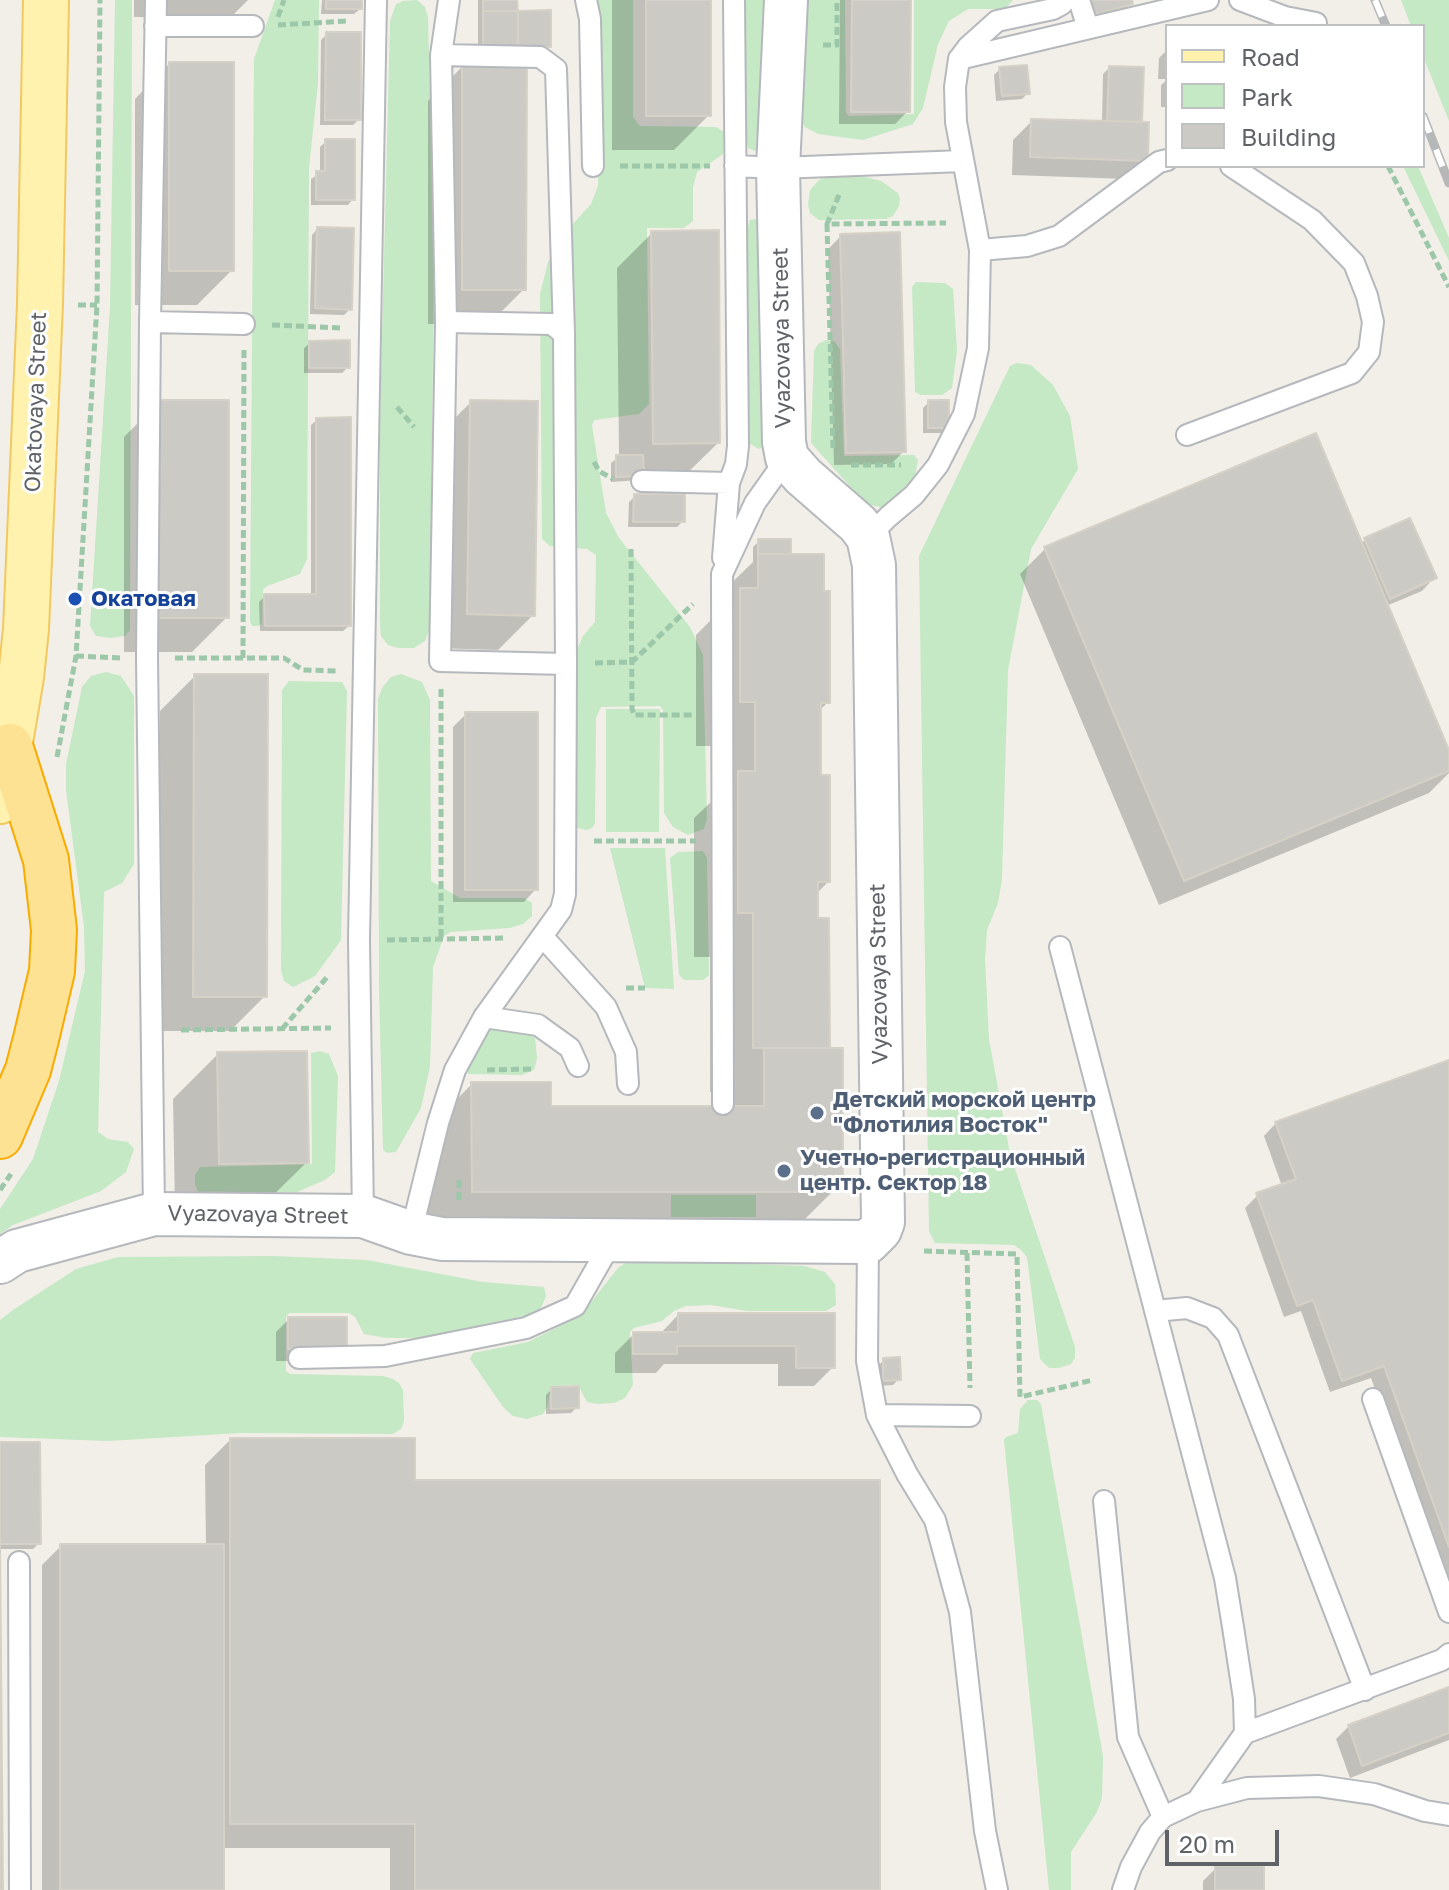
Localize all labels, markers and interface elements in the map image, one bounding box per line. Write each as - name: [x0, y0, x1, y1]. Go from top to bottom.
- legend: [1165, 24, 1425, 168]
- text: Road: [1241, 42, 1300, 71]
- text: Park: [1241, 82, 1293, 111]
- text: Building: [1241, 122, 1336, 151]
- street label: Vyazovaya Street: [767, 247, 797, 429]
- street label: Okatovaya Street: [20, 311, 52, 493]
- place label: Окатовая: [91, 586, 196, 612]
- marker: Окатовая: [66, 590, 84, 608]
- street label: Vyazovaya Street: [864, 883, 894, 1065]
- place label: Детский морской центр "Флотилия Восток": [833, 1087, 1096, 1138]
- marker: Детский морской центр "Флотилия Восток": [808, 1104, 826, 1122]
- place label: Учетно-регистрационный центр. Сектор 18: [800, 1145, 1085, 1196]
- marker: Учетно-регистрационный центр. Сектор 18: [775, 1162, 793, 1180]
- street label: Vyazovaya Street: [167, 1200, 349, 1230]
- scale bar: [1169, 1814, 1283, 1864]
- text: 20 m: [1179, 1829, 1235, 1858]

